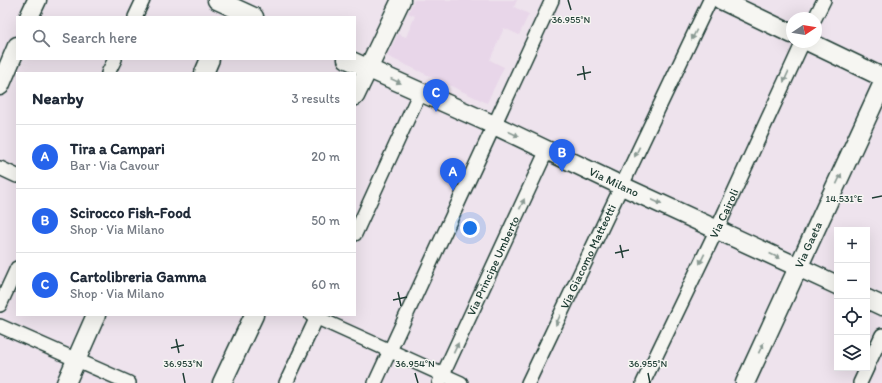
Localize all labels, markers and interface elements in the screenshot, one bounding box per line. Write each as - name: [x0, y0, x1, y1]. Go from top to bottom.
- north arrow: [786, 12, 822, 48]
- text: 36.955°N: [552, 13, 591, 26]
- search box: [16, 16, 356, 60]
- icon: search: [30, 27, 52, 49]
- text: Search here: [62, 29, 137, 47]
- one-way arrow: [691, 29, 697, 41]
- one-way arrow: [783, 72, 789, 83]
- one-way arrow: [390, 78, 401, 84]
- pin: C: [423, 79, 449, 112]
- text: Nearby: [32, 88, 84, 108]
- text: 3 results: [291, 91, 340, 106]
- one-way arrow: [509, 131, 520, 137]
- pin: B: [549, 139, 575, 172]
- text: Tira a Campari: [70, 140, 165, 158]
- one-way arrow: [634, 147, 641, 158]
- text: A: [41, 149, 49, 164]
- text: 20 m: [311, 149, 340, 164]
- text: Bar · Via Cavour: [70, 158, 159, 173]
- pin: A: [440, 158, 466, 191]
- street label: Via Milano: [587, 164, 641, 200]
- one-way arrow: [836, 173, 842, 184]
- street label: Via Cairoli: [707, 186, 742, 241]
- text: 14.531°E: [826, 192, 863, 205]
- one-way arrow: [519, 198, 525, 210]
- one-way arrow: [651, 199, 663, 205]
- street label: Via Giacomo Matteotti: [557, 202, 619, 311]
- text: Scirocco Fish-Food: [70, 204, 191, 222]
- text: B: [41, 213, 49, 228]
- text: 50 m: [311, 213, 340, 228]
- street label: Via Principe Umberto: [464, 214, 522, 318]
- your location: [460, 218, 480, 238]
- street label: Via Gaeta: [792, 219, 825, 270]
- text: Shop · Via Milano: [70, 222, 164, 237]
- map controls: [834, 227, 870, 371]
- button: +: [834, 227, 870, 263]
- one-way arrow: [699, 253, 705, 265]
- one-way arrow: [770, 253, 781, 259]
- button: −: [834, 263, 870, 299]
- text: Cartolibreria Gamma: [70, 268, 207, 286]
- text: C: [41, 277, 49, 292]
- text: 60 m: [311, 277, 340, 292]
- text: Shop · Via Milano: [70, 286, 164, 301]
- button: locate: [834, 299, 870, 335]
- one-way arrow: [555, 315, 561, 326]
- button: layers: [834, 335, 870, 371]
- one-way arrow: [453, 342, 459, 353]
- one-way arrow: [758, 342, 764, 353]
- text: 36.953°N: [164, 357, 203, 370]
- text: 36.954°N: [395, 357, 435, 370]
- text: 36.955°N: [629, 357, 668, 370]

